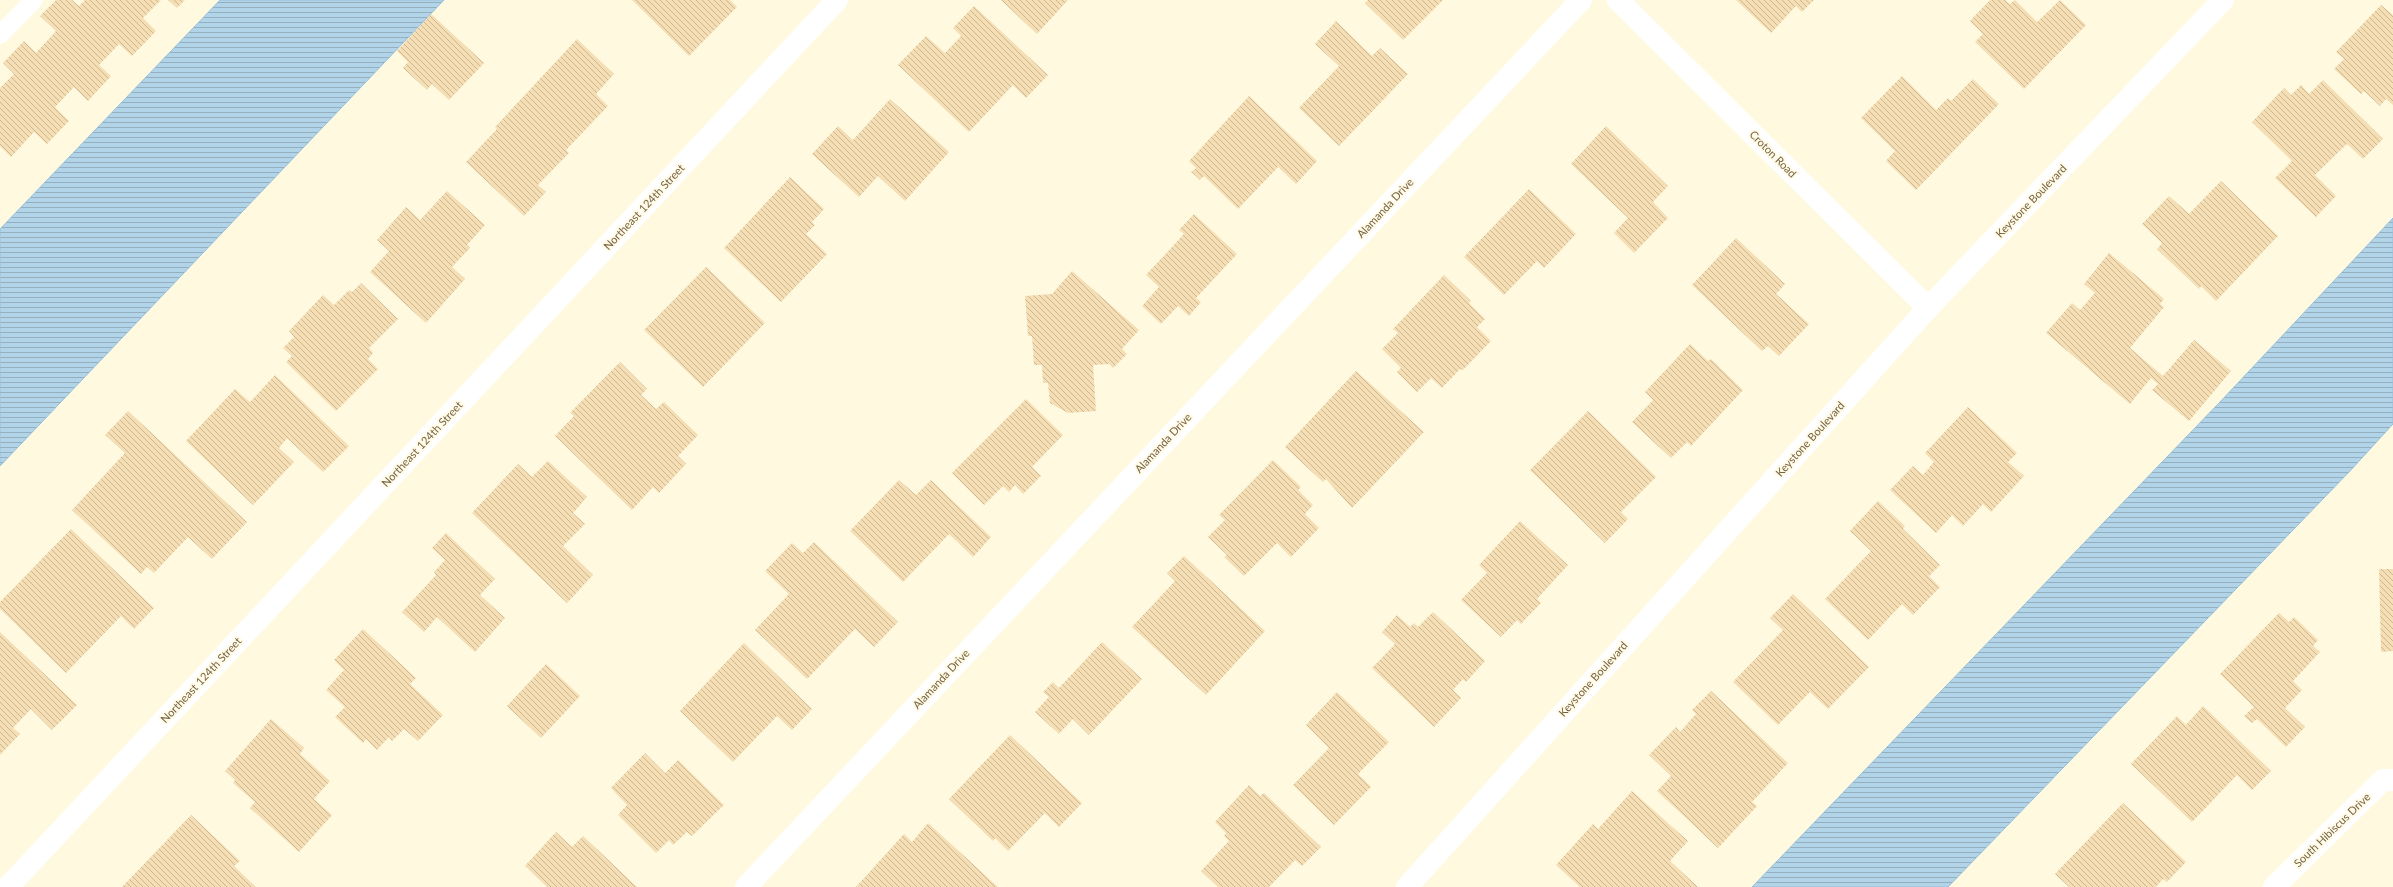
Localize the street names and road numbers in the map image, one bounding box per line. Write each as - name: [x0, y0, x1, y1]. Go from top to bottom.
- street label: Croton Road: [1747, 128, 1799, 180]
- street label: Northeast 124th Street: [601, 161, 687, 252]
- street label: Keystone Boulevard: [1992, 161, 2069, 240]
- street label: Alamanda Drive: [1354, 175, 1416, 240]
- street label: Northeast 124th Street: [379, 398, 465, 489]
- street label: Keystone Boulevard: [1773, 398, 1847, 479]
- street label: Alamanda Drive: [1132, 410, 1194, 475]
- street label: Northeast 124th Street: [158, 634, 244, 725]
- street label: Keystone Boulevard: [1556, 638, 1630, 719]
- street label: Alamanda Drive: [910, 646, 972, 711]
- street label: South Hibiscus Drive: [2291, 790, 2373, 869]

